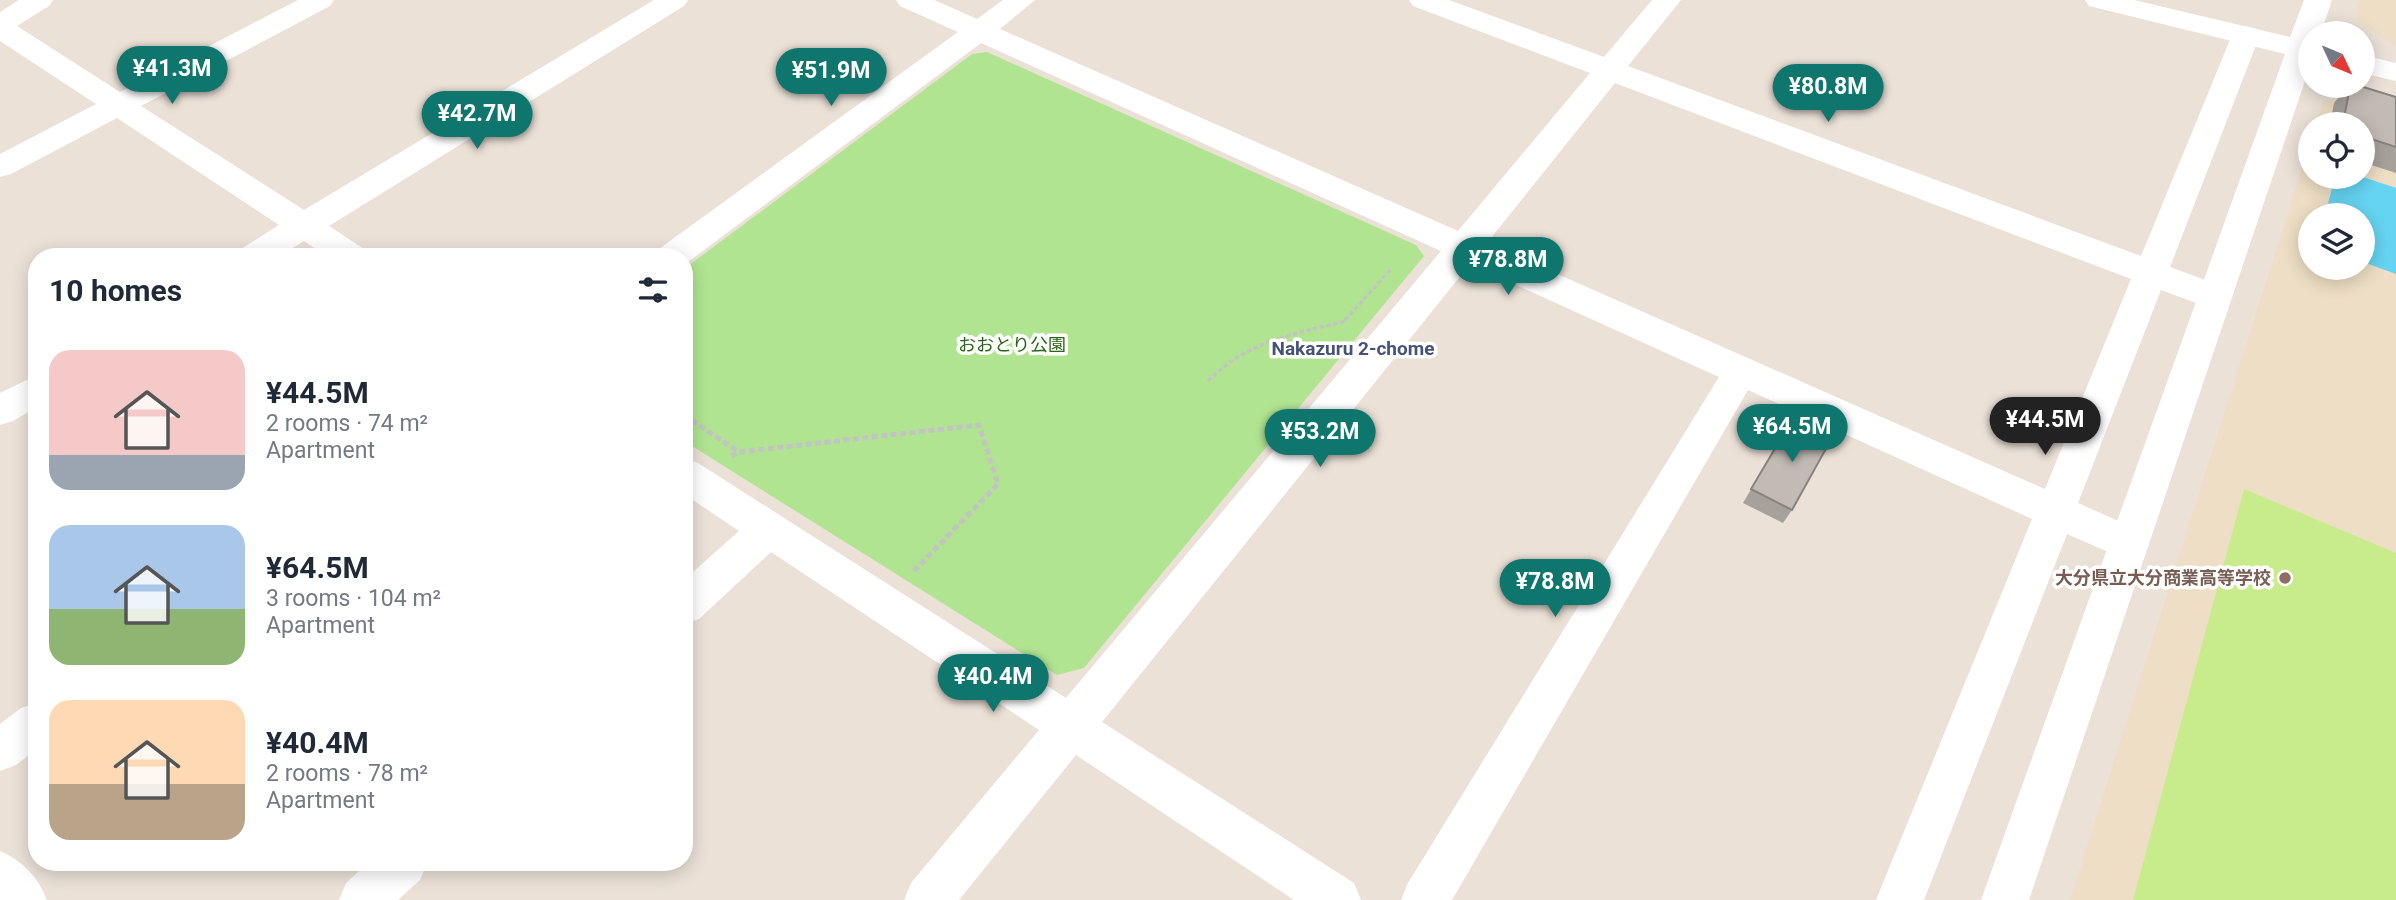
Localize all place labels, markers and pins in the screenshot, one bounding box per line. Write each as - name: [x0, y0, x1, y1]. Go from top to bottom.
- pin: ¥41.3M: [115, 46, 229, 106]
- pin: ¥51.9M: [774, 48, 888, 108]
- pin: ¥80.8M: [1771, 64, 1885, 124]
- pin: ¥42.7M: [420, 92, 534, 151]
- pin: ¥78.8M: [1451, 238, 1565, 297]
- pin: ¥44.5M: [1988, 398, 2102, 457]
- pin: ¥64.5M: [1735, 405, 1849, 464]
- pin: ¥53.2M: [1263, 410, 1377, 469]
- pin: ¥78.8M: [1498, 560, 1612, 619]
- place label: 大分県立大分商業高等学校: [2055, 567, 2271, 588]
- marker: 大分県立大分商業高等学校: [2277, 570, 2293, 586]
- pin: ¥40.4M: [936, 654, 1050, 714]

